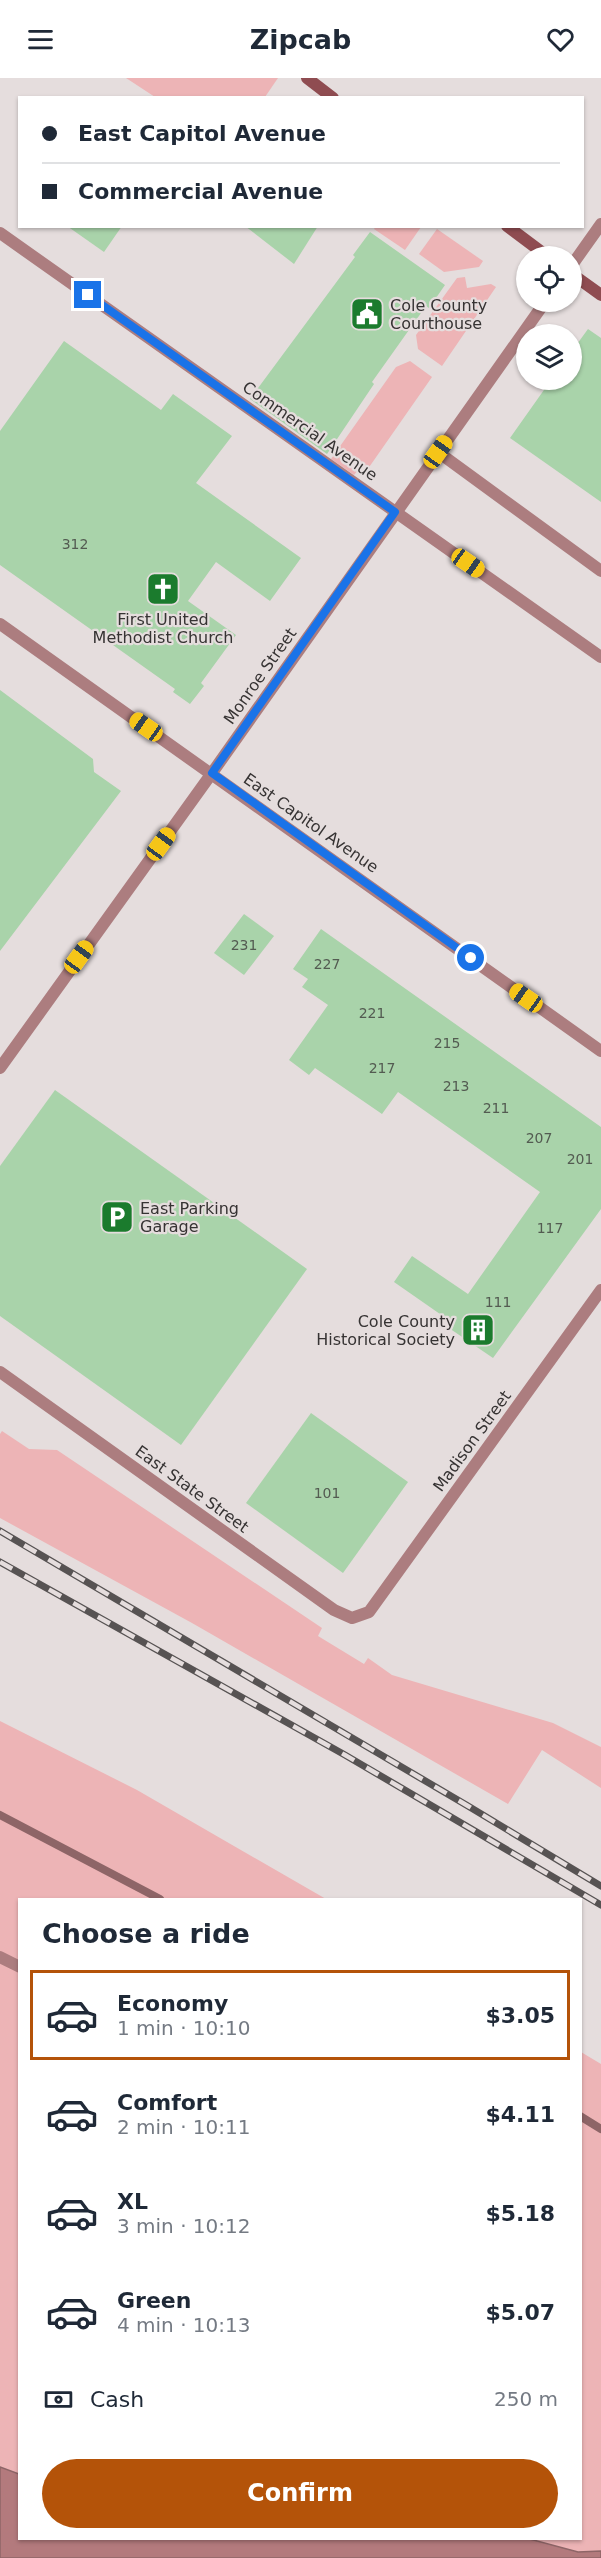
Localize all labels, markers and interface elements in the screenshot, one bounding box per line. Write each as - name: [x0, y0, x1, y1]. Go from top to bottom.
- icon: menu: [24, 23, 57, 56]
- icon: heart: [544, 23, 577, 56]
- text: Zipcab: [250, 24, 351, 55]
- text: East Capitol Avenue: [78, 121, 326, 146]
- text: Commercial Avenue: [78, 179, 323, 204]
- map controls: [516, 246, 582, 390]
- button: locate: [516, 246, 582, 312]
- route end: [74, 281, 101, 308]
- public building icon: Cole County Courthouse: [349, 296, 385, 332]
- place label: Cole County Courthouse: [390, 296, 487, 333]
- button: layers: [516, 324, 582, 390]
- street label: Commercial Avenue: [239, 377, 381, 485]
- car: [420, 432, 456, 472]
- house number: 312: [62, 536, 88, 552]
- car: [448, 545, 488, 581]
- church icon: First United Methodist Church: [145, 571, 181, 607]
- place label: First United Methodist Church: [93, 610, 233, 647]
- street label: Monroe Street: [220, 624, 300, 728]
- car: [126, 709, 166, 745]
- street label: East Capitol Avenue: [240, 769, 382, 877]
- car: [143, 824, 179, 864]
- car: [61, 937, 97, 977]
- house number: 231: [231, 937, 257, 953]
- route start: [457, 944, 484, 971]
- house number: 227: [314, 956, 340, 972]
- car: [506, 980, 546, 1016]
- house number: 221: [359, 1005, 385, 1021]
- house number: 215: [434, 1035, 460, 1051]
- house number: 217: [369, 1060, 395, 1076]
- house number: 213: [443, 1078, 469, 1094]
- house number: 211: [483, 1100, 509, 1116]
- house number: 207: [526, 1130, 552, 1146]
- house number: 201: [567, 1151, 593, 1167]
- parking icon: East Parking Garage: [99, 1199, 135, 1235]
- place label: East Parking Garage: [140, 1199, 239, 1236]
- house number: 117: [537, 1220, 563, 1236]
- house number: 111: [485, 1294, 511, 1310]
- place label: Cole County Historical Society: [316, 1312, 455, 1349]
- building icon: Cole County Historical Society: [460, 1312, 496, 1348]
- street label: Madison Street: [429, 1387, 515, 1495]
- street label: East State Street: [132, 1441, 252, 1537]
- house number: 101: [314, 1485, 340, 1501]
- text: Choose a ride: [42, 1918, 250, 1949]
- icon: car: [45, 1988, 99, 2042]
- text: Economy: [117, 1991, 228, 2016]
- text: $3.05: [485, 2003, 555, 2028]
- text: 1 min · 10:10: [117, 2016, 251, 2040]
- icon: car: [45, 2087, 99, 2141]
- text: Comfort: [117, 2090, 217, 2115]
- text: $4.11: [485, 2102, 555, 2127]
- text: 2 min · 10:11: [117, 2115, 251, 2139]
- icon: car: [45, 2186, 99, 2240]
- text: XL: [117, 2189, 148, 2214]
- text: $5.18: [485, 2201, 555, 2226]
- text: 3 min · 10:12: [117, 2214, 251, 2238]
- icon: car: [45, 2285, 99, 2339]
- text: Green: [117, 2288, 191, 2313]
- text: $5.07: [485, 2300, 555, 2325]
- text: 4 min · 10:13: [117, 2313, 251, 2337]
- icon: cash: [42, 2383, 75, 2416]
- text: Cash: [90, 2387, 144, 2412]
- text: 250 m: [494, 2387, 558, 2411]
- button: Confirm: [42, 2459, 558, 2528]

